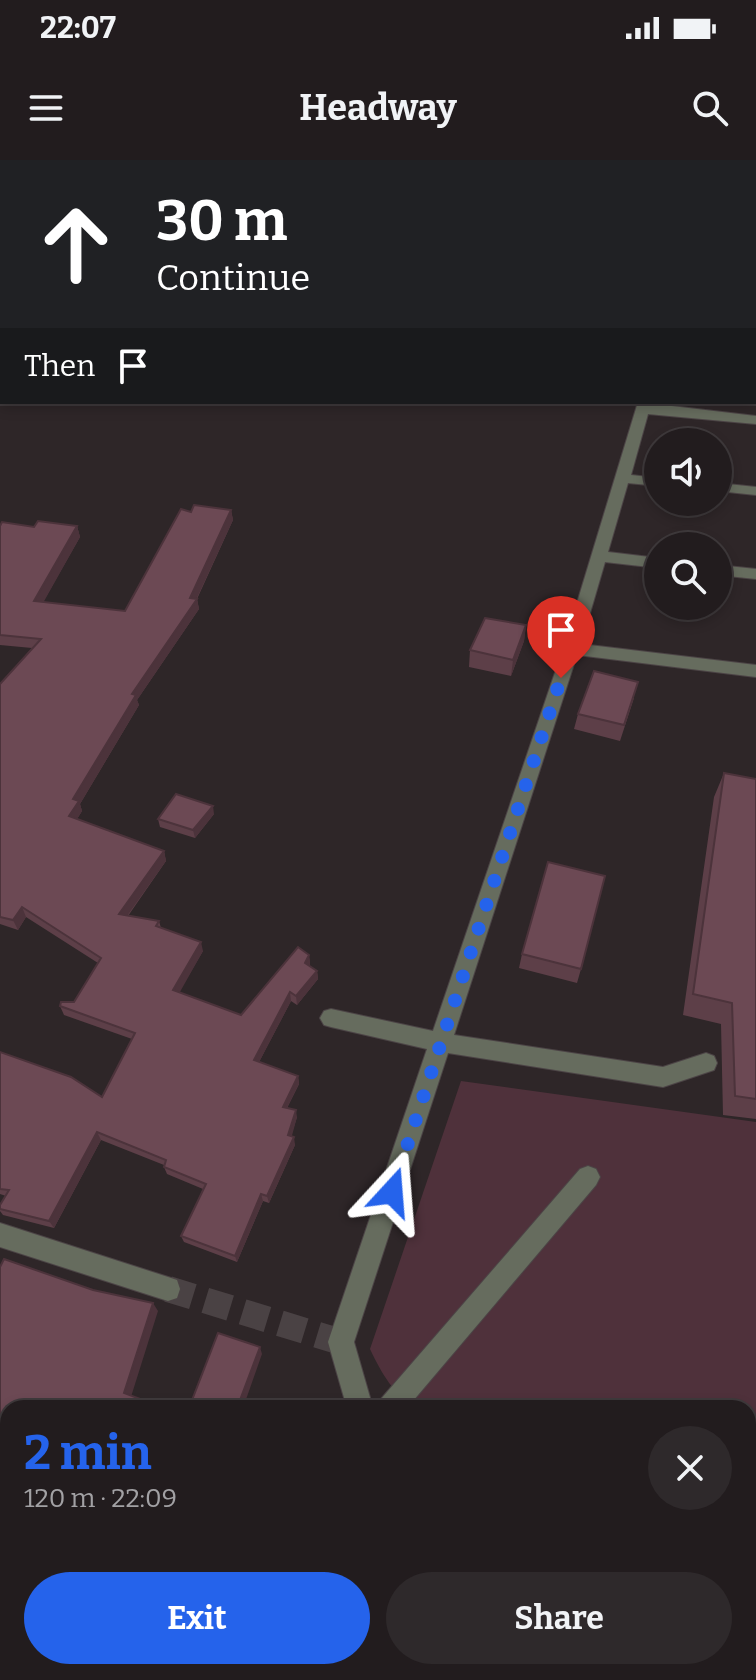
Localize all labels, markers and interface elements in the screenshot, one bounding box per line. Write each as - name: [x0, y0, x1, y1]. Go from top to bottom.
- text: 22:07: [40, 10, 116, 46]
- icon: menu: [24, 86, 68, 130]
- text: Headway: [299, 86, 457, 130]
- icon: search: [688, 86, 732, 130]
- text: 30 m: [156, 188, 287, 255]
- icon: ahead: [24, 192, 128, 296]
- text: Continue: [156, 256, 310, 300]
- icon: arrive: [111, 344, 155, 388]
- text: Then: [24, 348, 95, 384]
- map controls: [644, 428, 732, 620]
- button: sound: [644, 428, 732, 516]
- button: search: [644, 532, 732, 620]
- pin: [527, 596, 595, 678]
- icon: arrive: [539, 608, 583, 652]
- position arrow: [350, 1150, 434, 1234]
- text: 2 min: [24, 1424, 152, 1482]
- button: close: [648, 1426, 732, 1510]
- text: 120 m · 22:09: [24, 1483, 177, 1514]
- button: Exit: [24, 1572, 370, 1664]
- button: Share: [386, 1572, 732, 1664]

